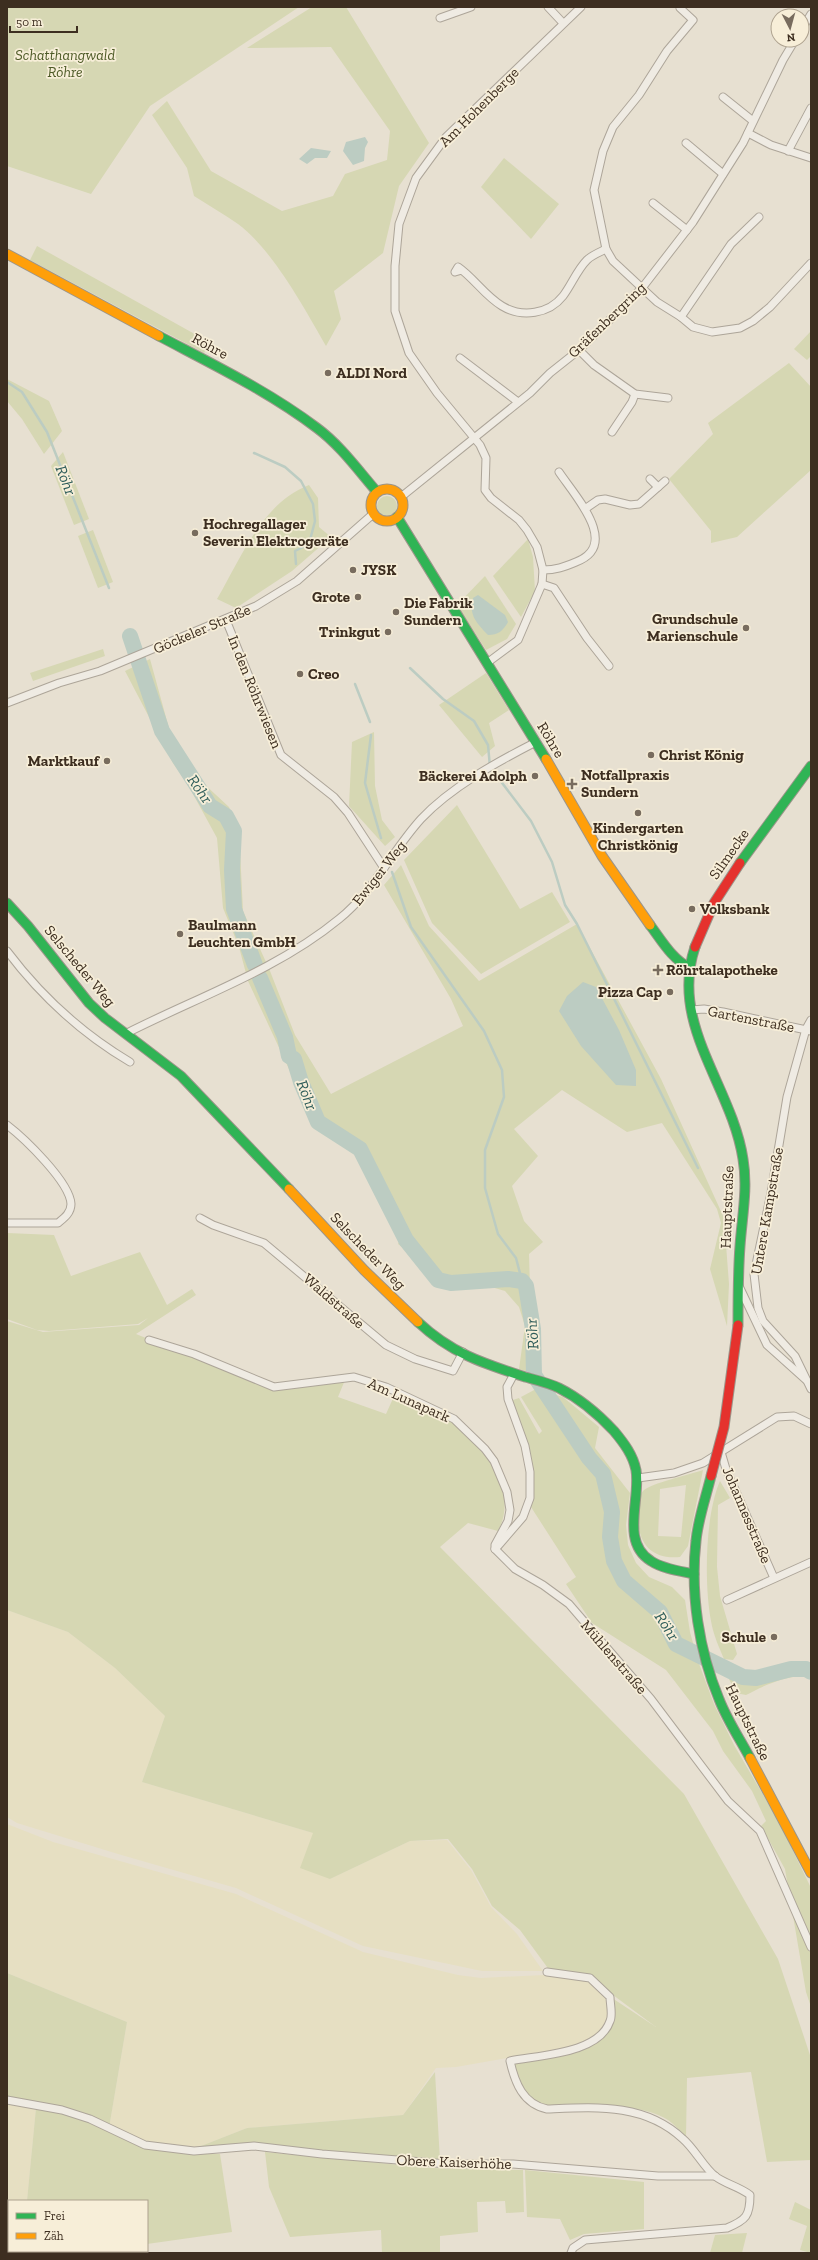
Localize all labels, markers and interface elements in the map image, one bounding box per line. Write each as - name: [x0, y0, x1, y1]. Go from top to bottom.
- scale bar: [10, 8, 77, 34]
- north arrow: [770, 8, 810, 48]
- text: 50 m: [16, 15, 43, 29]
- text: N: [786, 31, 796, 44]
- park label: Schatthangwald Röhre: [15, 46, 115, 81]
- street label: Am Hohenberge: [435, 63, 523, 151]
- street label: Gräfenbergring: [564, 278, 650, 362]
- street label: Röhre: [189, 329, 231, 363]
- place label: ALDI Nord: [336, 364, 408, 382]
- marker: ALDI Nord: [323, 368, 333, 378]
- water label: Röhr: [52, 462, 81, 498]
- place label: Hochregallager Severin Elektrogeräte: [203, 515, 348, 550]
- marker: Hochregallager Severin Elektrogeräte: [190, 528, 200, 538]
- place label: JYSK: [361, 561, 396, 579]
- marker: JYSK: [348, 565, 358, 575]
- place label: Grote: [312, 588, 350, 606]
- marker: Grote: [353, 592, 363, 602]
- place label: Die Fabrik Sundern: [404, 594, 473, 629]
- street label: Göckeler Straße: [151, 600, 253, 658]
- marker: Die Fabrik Sundern: [391, 607, 401, 617]
- place label: Grundschule Marienschule: [647, 610, 738, 645]
- place label: Trinkgut: [319, 623, 381, 641]
- marker: Grundschule Marienschule: [741, 623, 751, 633]
- marker: Trinkgut: [383, 627, 393, 637]
- street label: In den Röhrwiesen: [224, 633, 286, 752]
- place label: Creo: [308, 665, 340, 683]
- marker: Creo: [295, 669, 305, 679]
- street label: Röhre: [533, 719, 569, 761]
- place label: Christ König: [659, 746, 744, 764]
- marker: Christ König: [646, 750, 656, 760]
- place label: Marktkauf: [27, 752, 101, 770]
- marker: Marktkauf: [102, 756, 112, 766]
- place label: Notfallpraxis Sundern: [581, 766, 669, 801]
- place label: Bäckerei Adolph: [419, 767, 527, 785]
- water label: Röhr: [183, 771, 217, 807]
- marker: Bäckerei Adolph: [530, 771, 540, 781]
- marker: Notfallpraxis Sundern: [566, 778, 578, 790]
- marker: Kindergarten Christkönig: [633, 808, 643, 818]
- place label: Kindergarten Christkönig: [593, 819, 683, 854]
- street label: Silmecke: [705, 825, 753, 883]
- street label: Ewiger Weg: [348, 837, 410, 909]
- place label: Volksbank: [700, 900, 770, 918]
- marker: Volksbank: [687, 904, 697, 914]
- place label: Baulmann Leuchten GmbH: [188, 916, 296, 951]
- street label: Selscheder Weg: [41, 922, 119, 1010]
- marker: Baulmann Leuchten GmbH: [175, 929, 185, 939]
- place label: Röhrtalapotheke: [666, 961, 778, 979]
- marker: Röhrtalapotheke: [653, 965, 663, 975]
- place label: Pizza Cap: [598, 983, 662, 1001]
- marker: Pizza Cap: [665, 987, 675, 997]
- street label: Gartenstraße: [706, 1002, 796, 1036]
- water label: Röhr: [292, 1077, 322, 1113]
- street label: Untere Kampstraße: [747, 1146, 787, 1276]
- street label: Hauptstraße: [717, 1165, 737, 1249]
- street label: Selscheder Weg: [326, 1208, 410, 1294]
- street label: Waldstraße: [300, 1269, 368, 1333]
- water label: Röhr: [521, 1318, 543, 1350]
- street label: Am Lunapark: [365, 1374, 453, 1426]
- street label: Johannesstraße: [719, 1464, 775, 1566]
- water label: Röhr: [651, 1608, 684, 1644]
- street label: Mühlenstraße: [577, 1616, 651, 1698]
- place label: Schule: [722, 1628, 766, 1646]
- marker: Schule: [769, 1632, 779, 1642]
- street label: Hauptstraße: [722, 1681, 774, 1763]
- street label: Obere Kaiserhöhe: [396, 2151, 512, 2173]
- legend: [8, 2200, 148, 2252]
- text: Frei: [44, 2209, 65, 2223]
- text: Zäh: [44, 2229, 64, 2243]

